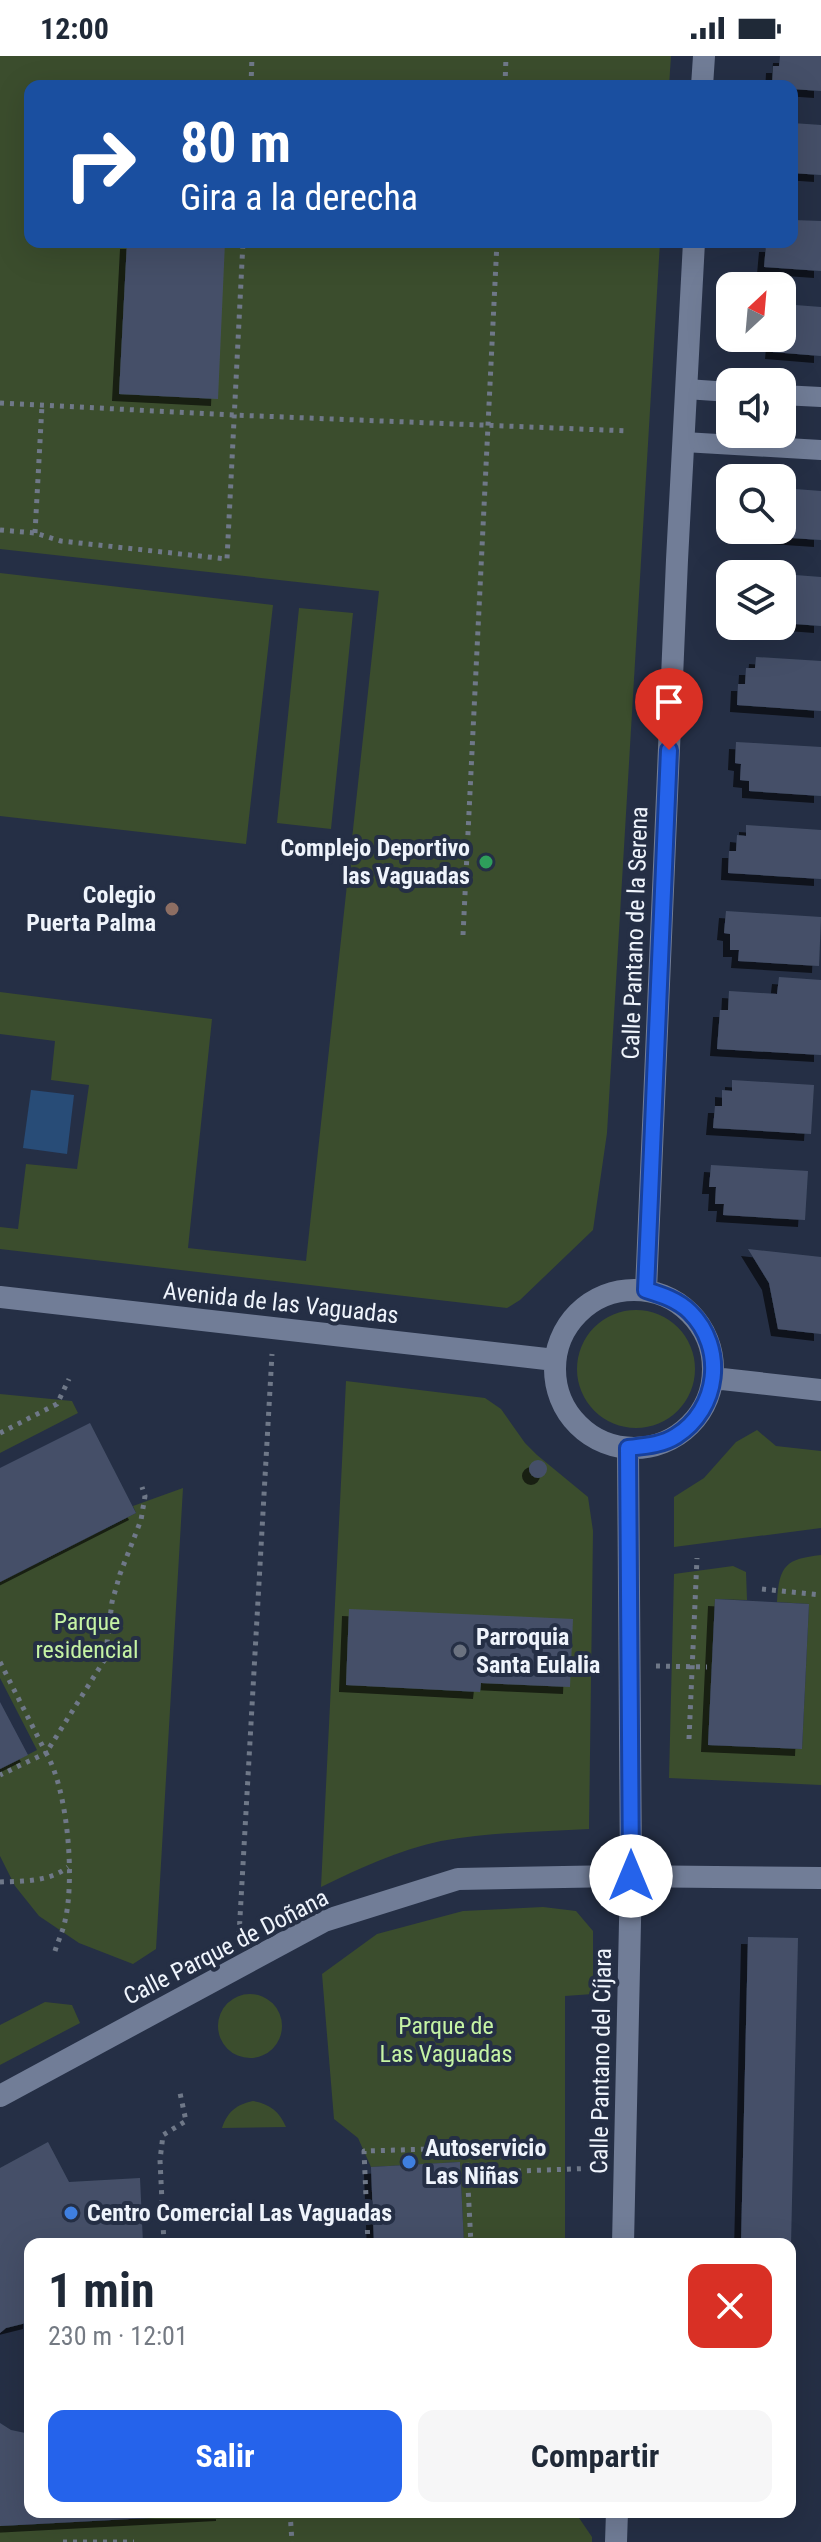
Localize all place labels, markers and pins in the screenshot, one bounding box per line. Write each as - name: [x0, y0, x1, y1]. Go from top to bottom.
- pin: [635, 668, 703, 750]
- place label: Complejo Deportivo las Vaguadas: [280, 834, 470, 890]
- marker: Complejo Deportivo las Vaguadas: [477, 853, 495, 871]
- place label: Colegio Puerta Palma: [26, 881, 156, 937]
- marker: Colegio Puerta Palma: [163, 900, 181, 918]
- place label: Parroquia Santa Eulalia: [476, 1623, 600, 1679]
- marker: Parroquia Santa Eulalia: [451, 1642, 469, 1660]
- place label: Autoservicio Las Niñas: [425, 2134, 546, 2190]
- marker: Autoservicio Las Niñas: [400, 2153, 418, 2171]
- place label: Centro Comercial Las Vaguadas: [87, 2199, 392, 2227]
- marker: Centro Comercial Las Vaguadas: [62, 2204, 80, 2222]

